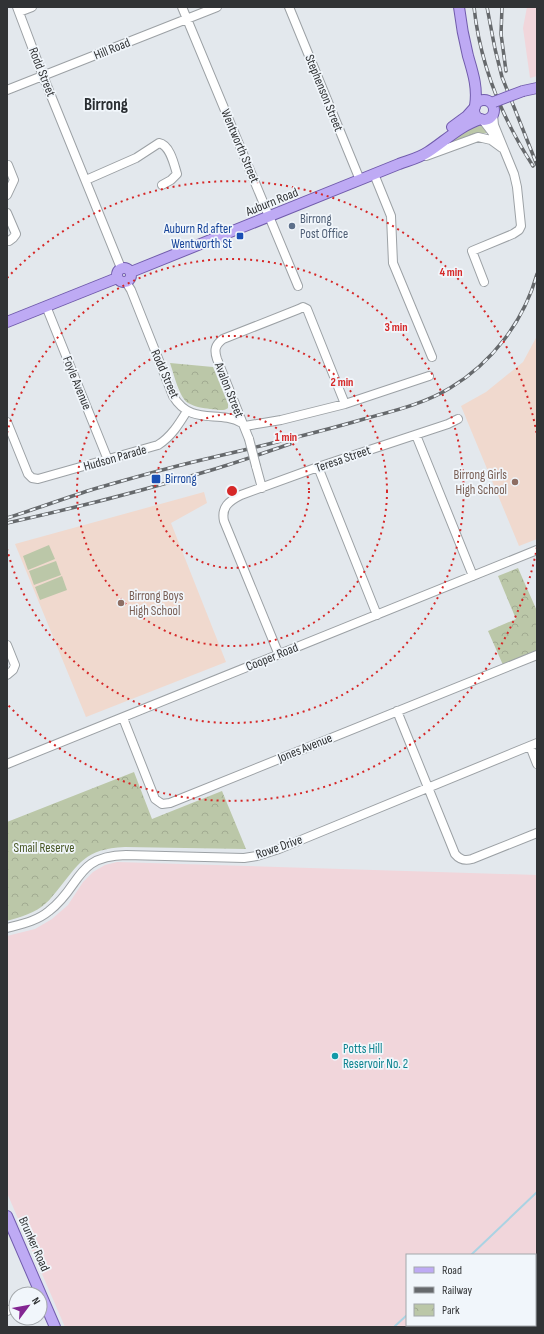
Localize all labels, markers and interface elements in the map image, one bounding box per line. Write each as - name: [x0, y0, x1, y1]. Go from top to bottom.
- street label: Hill Road: [92, 35, 132, 63]
- street label: Rodd Street: [25, 45, 59, 99]
- street label: Stephenson Street: [301, 52, 347, 134]
- district label: Birrong: [84, 95, 128, 115]
- street label: Wentworth Street: [217, 107, 263, 185]
- street label: Auburn Road: [243, 184, 300, 220]
- place label: Birrong Post Office: [300, 211, 348, 242]
- place label: Auburn Rd after Wentworth St: [163, 221, 232, 252]
- marker: Birrong Post Office: [287, 221, 297, 231]
- marker: Auburn Rd after Wentworth St: [235, 231, 245, 241]
- text: 4 min: [439, 265, 463, 280]
- text: 3 min: [385, 320, 407, 335]
- street label: Rodd Street: [147, 347, 183, 401]
- street label: Foyle Avenue: [59, 354, 95, 412]
- street label: Avalon Street: [210, 359, 247, 420]
- text: 2 min: [331, 375, 353, 390]
- text: 1 min: [275, 430, 297, 445]
- street label: Hudson Parade: [82, 441, 148, 475]
- street label: Teresa Street: [313, 442, 373, 476]
- place label: Birrong Girls High School: [454, 467, 507, 498]
- place label: Birrong: [165, 471, 197, 487]
- marker: Birrong: [150, 473, 162, 485]
- marker: Birrong Girls High School: [510, 477, 520, 487]
- centre of rings: [225, 484, 239, 498]
- place label: Birrong Boys High School: [129, 588, 184, 619]
- marker: Birrong Boys High School: [116, 598, 126, 608]
- street label: Cooper Road: [243, 639, 301, 675]
- street label: Jones Avenue: [274, 730, 335, 767]
- street label: Rowe Drive: [253, 832, 305, 862]
- park label: Smail Reserve: [14, 840, 74, 856]
- place label: Potts Hill Reservoir No. 2: [343, 1041, 408, 1072]
- marker: Potts Hill Reservoir No. 2: [330, 1051, 340, 1061]
- street label: Brunker Road: [15, 1214, 53, 1274]
- legend: [406, 1254, 536, 1326]
- text: Road: [442, 1263, 462, 1278]
- text: Railway: [442, 1283, 473, 1298]
- north arrow: [8, 1286, 48, 1326]
- text: N: [29, 1295, 43, 1307]
- text: Park: [442, 1303, 460, 1318]

